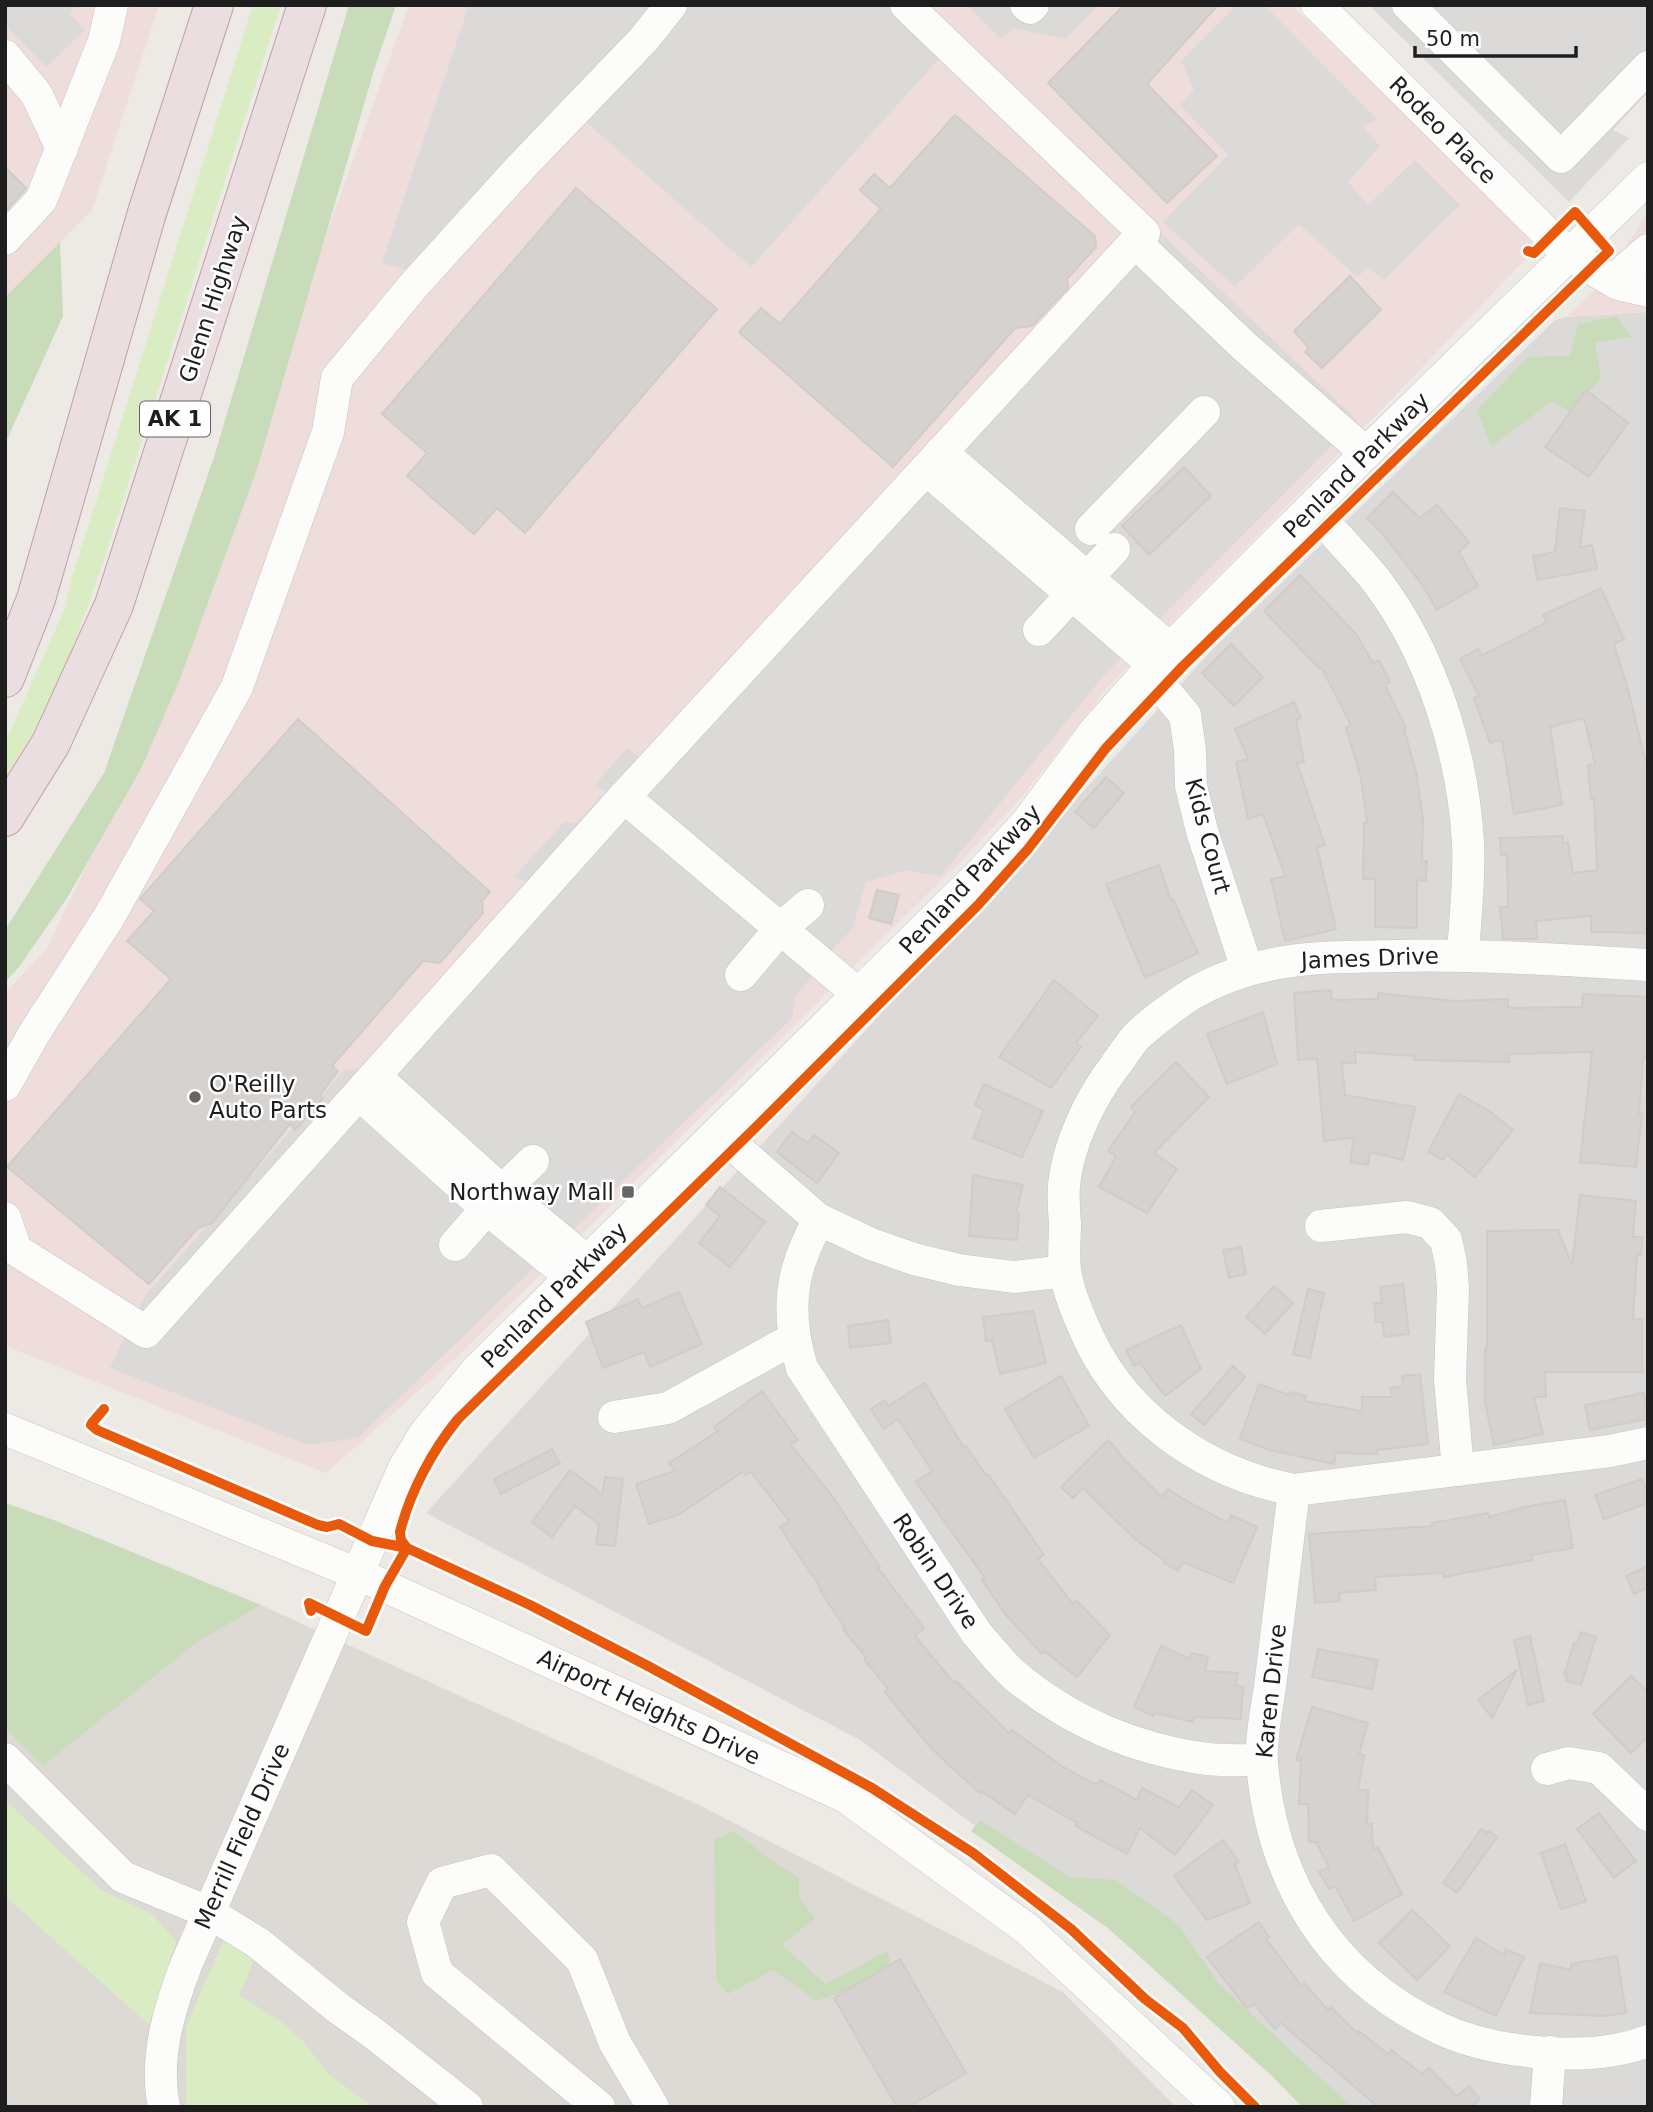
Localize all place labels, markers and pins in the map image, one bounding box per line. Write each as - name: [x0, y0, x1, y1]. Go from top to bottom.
- place label: O'Reilly Auto Parts: [209, 1071, 327, 1123]
- marker: O'Reilly Auto Parts: [187, 1089, 203, 1105]
- place label: Northway Mall: [449, 1179, 614, 1205]
- marker: Northway Mall: [620, 1184, 636, 1200]

